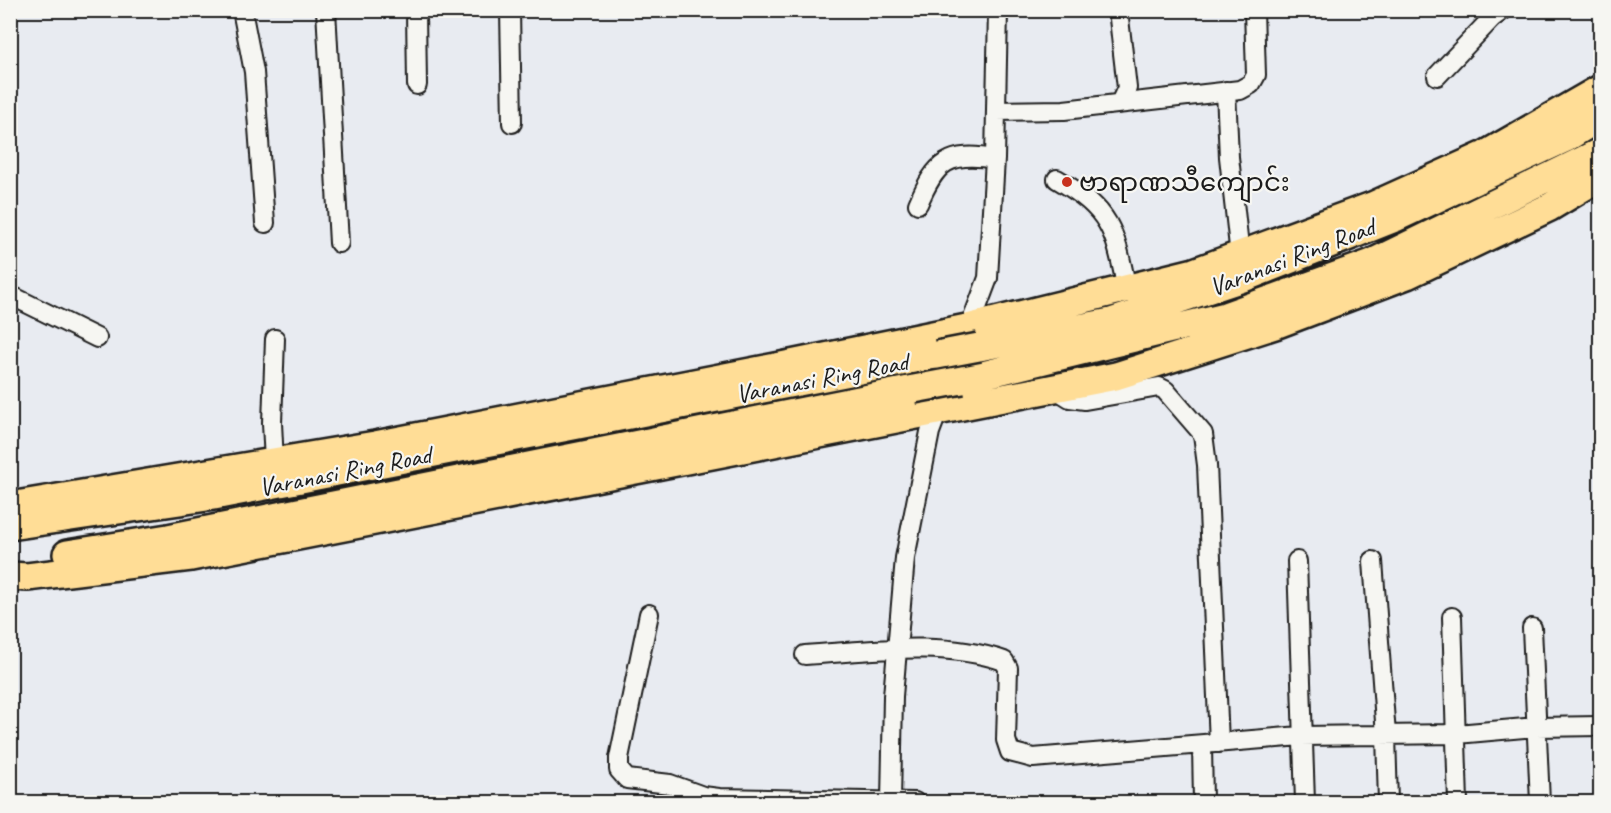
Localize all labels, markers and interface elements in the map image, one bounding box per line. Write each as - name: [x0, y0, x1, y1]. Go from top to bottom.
- place label: ဗာရာဏသီကျောင်း: [1079, 165, 1290, 203]
- marker: ဗာရာဏသီကျောင်း: [1060, 175, 1074, 189]
- street label: Varanasi Ring Road: [1205, 209, 1383, 304]
- street label: Varanasi Ring Road: [733, 344, 915, 411]
- street label: Varanasi Ring Road: [256, 437, 438, 504]

